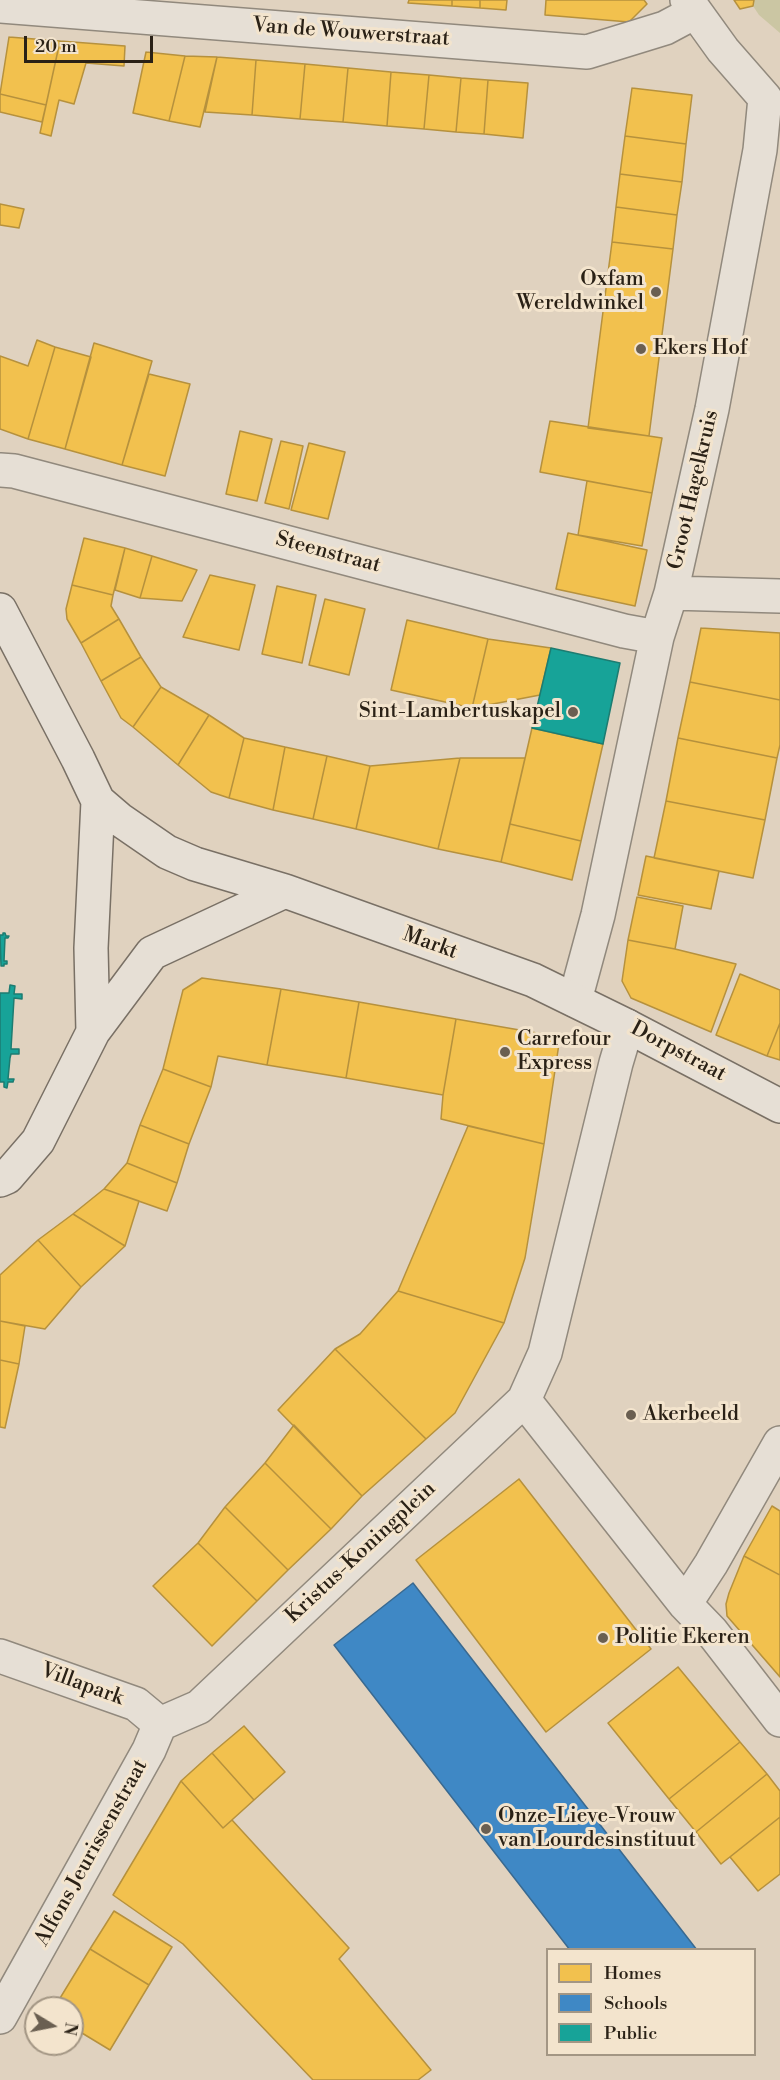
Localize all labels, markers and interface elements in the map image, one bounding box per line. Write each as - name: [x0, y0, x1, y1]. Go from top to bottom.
- street label: Van de Wouwerstraat: [252, 14, 450, 52]
- scale bar: [27, 24, 156, 62]
- text: 20 m: [35, 35, 77, 58]
- place label: Oxfam Wereldwinkel: [516, 267, 644, 317]
- marker: Oxfam Wereldwinkel: [649, 285, 663, 299]
- place label: Ekers Hof: [653, 336, 747, 362]
- marker: Ekers Hof: [634, 342, 648, 356]
- street label: Groot Hagelkruis: [663, 408, 725, 572]
- street label: Steenstraat: [273, 527, 383, 579]
- place label: Sint-Lambertuskapel: [359, 699, 561, 725]
- marker: Sint-Lambertuskapel: [566, 705, 580, 719]
- street label: Markt: [399, 923, 461, 965]
- street label: Dorpstraat: [626, 1016, 730, 1088]
- place label: Carrefour Express: [517, 1027, 611, 1077]
- marker: Carrefour Express: [498, 1045, 512, 1059]
- place label: Akerbeeld: [643, 1402, 739, 1428]
- marker: Akerbeeld: [624, 1408, 638, 1422]
- street label: Kristus-Koningplein: [281, 1477, 441, 1629]
- place label: Politie Ekeren: [615, 1625, 750, 1651]
- marker: Politie Ekeren: [596, 1631, 610, 1645]
- street label: Villapark: [37, 1658, 127, 1712]
- street label: Alfons Jeurissenstraat: [30, 1755, 154, 1951]
- place label: Onze-Lieve-Vrouw van Lourdesinstituut: [498, 1804, 696, 1854]
- marker: Onze-Lieve-Vrouw van Lourdesinstituut: [479, 1822, 493, 1836]
- legend: [546, 1948, 756, 2056]
- text: Homes: [604, 1962, 661, 1985]
- text: Schools: [604, 1992, 667, 2015]
- north arrow: [24, 1996, 84, 2056]
- text: N: [59, 2021, 81, 2037]
- text: Public: [604, 2022, 657, 2045]

